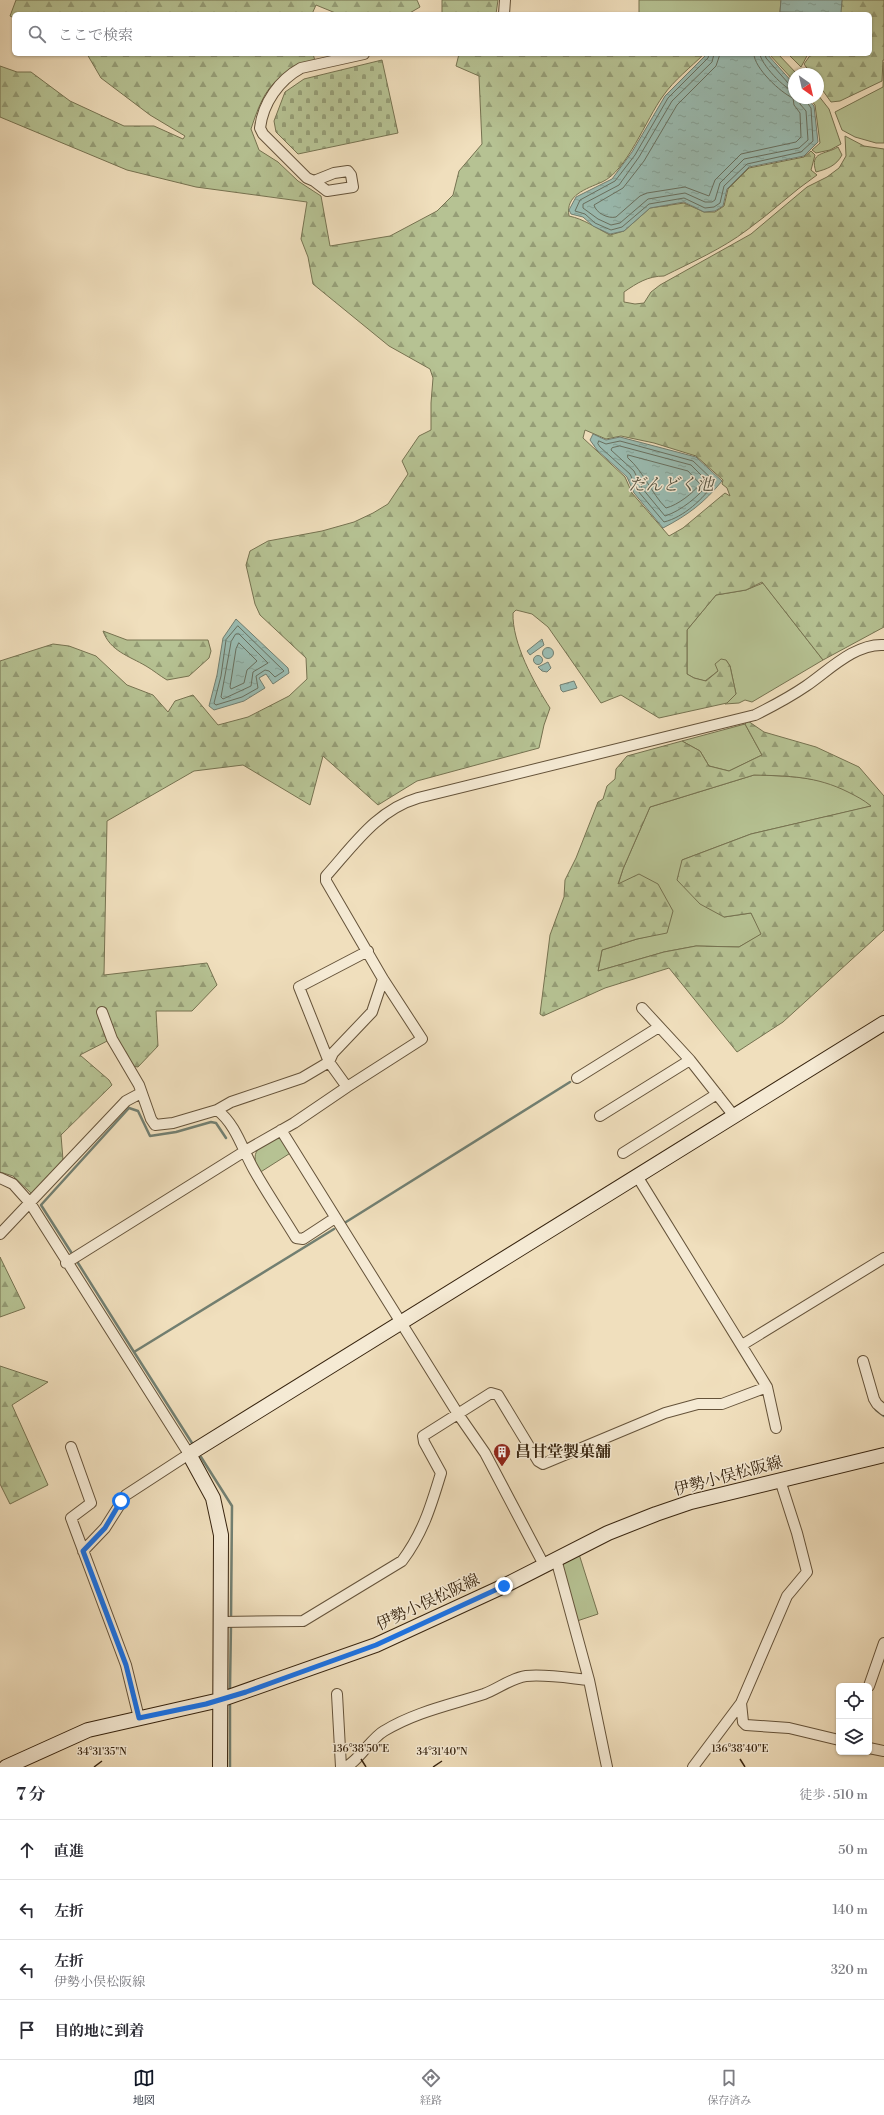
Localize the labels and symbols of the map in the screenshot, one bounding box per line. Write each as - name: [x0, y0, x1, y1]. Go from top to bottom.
- north arrow: [788, 68, 824, 104]
- water label: だんどく池: [629, 474, 715, 496]
- building icon: 昌甘堂製菓舗: [492, 1442, 512, 1467]
- place label: 昌甘堂製菓舗: [515, 1442, 611, 1462]
- street label: 伊勢小俣松阪線: [671, 1452, 785, 1500]
- route start: [112, 1492, 130, 1510]
- street label: 伊勢小俣松阪線: [373, 1569, 483, 1635]
- route end: [495, 1577, 513, 1595]
- text: 136°38'50"E: [333, 1743, 389, 1755]
- text: 136°38'40"E: [712, 1743, 769, 1755]
- text: 34°31'35"N: [77, 1746, 127, 1758]
- text: 34°31'40"N: [416, 1746, 468, 1758]

